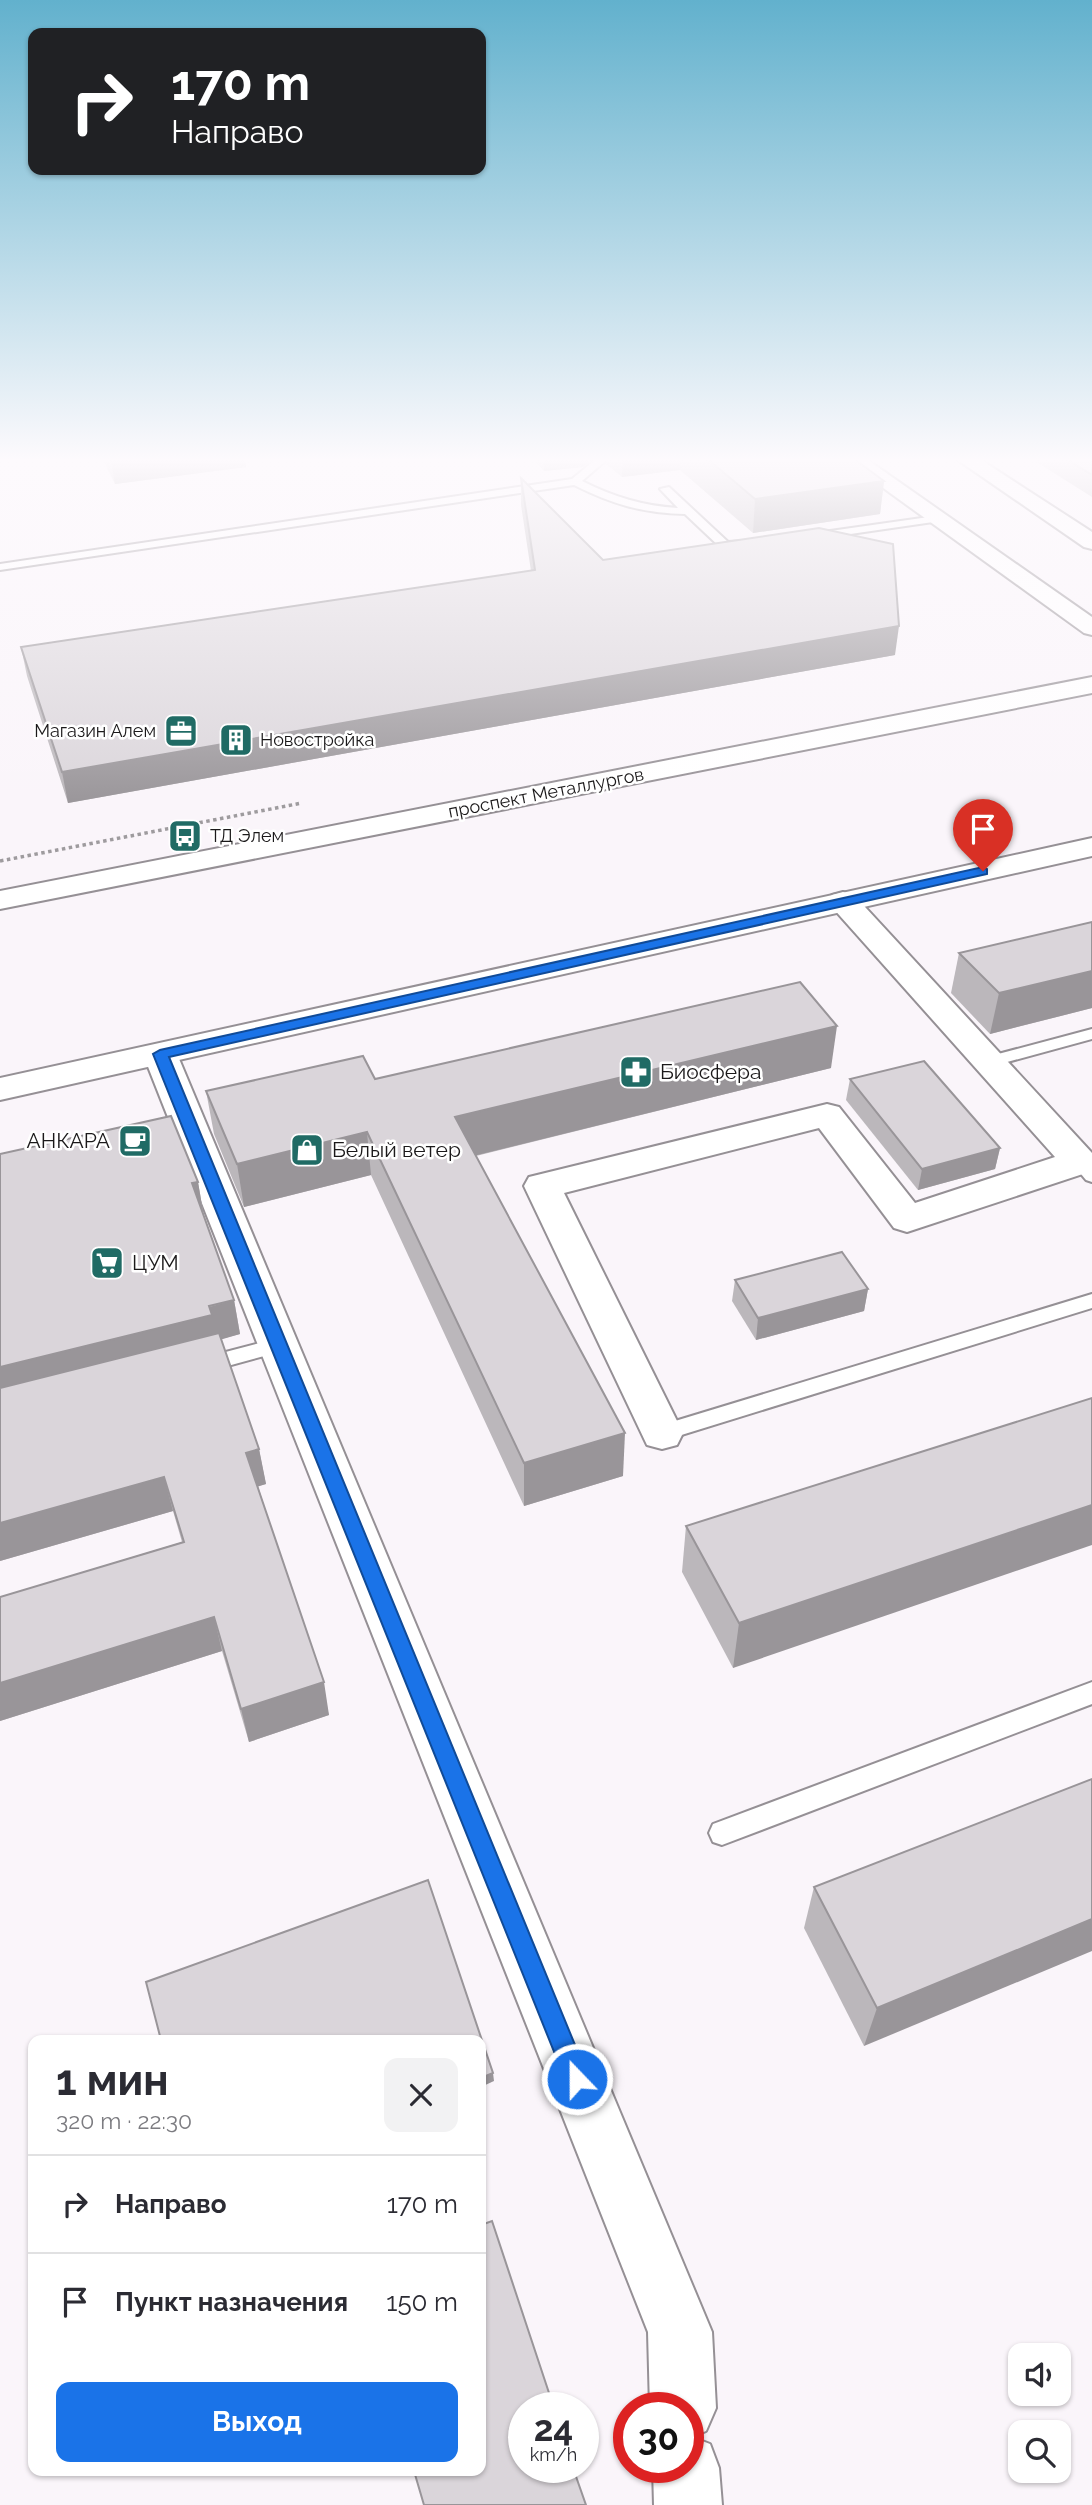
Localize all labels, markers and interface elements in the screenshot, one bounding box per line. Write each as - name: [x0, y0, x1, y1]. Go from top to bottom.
- text: 170 m: [171, 54, 310, 111]
- icon: right: [56, 56, 147, 147]
- text: Направо: [171, 113, 303, 150]
- office icon: Магазин Алем: [162, 712, 200, 750]
- place label: Магазин Алем: [34, 720, 156, 741]
- building icon: Новостройка: [217, 721, 255, 759]
- place label: Новостройка: [260, 729, 374, 750]
- street label: проспект Металлургов: [446, 763, 645, 822]
- pin: [953, 799, 1013, 871]
- icon: arrive: [964, 810, 1002, 848]
- bus stop icon: ТД Элем: [166, 817, 204, 855]
- place label: ТД Элем: [210, 825, 284, 846]
- pharmacy icon: Биосфера: [617, 1053, 655, 1091]
- place label: Биосфера: [660, 1059, 761, 1084]
- cafe icon: АНКАРА: [116, 1122, 154, 1160]
- place label: АНКАРА: [27, 1128, 110, 1153]
- shop icon: Белый ветер: [288, 1131, 326, 1169]
- place label: Белый ветер: [332, 1137, 461, 1162]
- supermarket icon: ЦУМ: [88, 1244, 126, 1282]
- place label: ЦУМ: [132, 1250, 179, 1275]
- position arrow: [540, 2042, 614, 2116]
- text: 1 мин: [56, 2056, 169, 2105]
- button: close: [384, 2058, 458, 2132]
- text: 320 m · 22:30: [56, 2107, 192, 2134]
- icon: right: [56, 2185, 94, 2223]
- text: Направо: [115, 2189, 226, 2219]
- text: 170 m: [387, 2189, 458, 2219]
- icon: arrive: [56, 2283, 94, 2321]
- text: Пункт назначения: [115, 2287, 348, 2317]
- text: 150 m: [386, 2287, 458, 2317]
- map controls: [1008, 2343, 1071, 2483]
- button: sound: [1008, 2343, 1071, 2406]
- button: Выход: [56, 2382, 458, 2462]
- speed limit sign: 30: [613, 2392, 704, 2483]
- text: 24: [534, 2408, 573, 2449]
- button: search: [1008, 2420, 1071, 2483]
- text: km/h: [530, 2444, 577, 2465]

